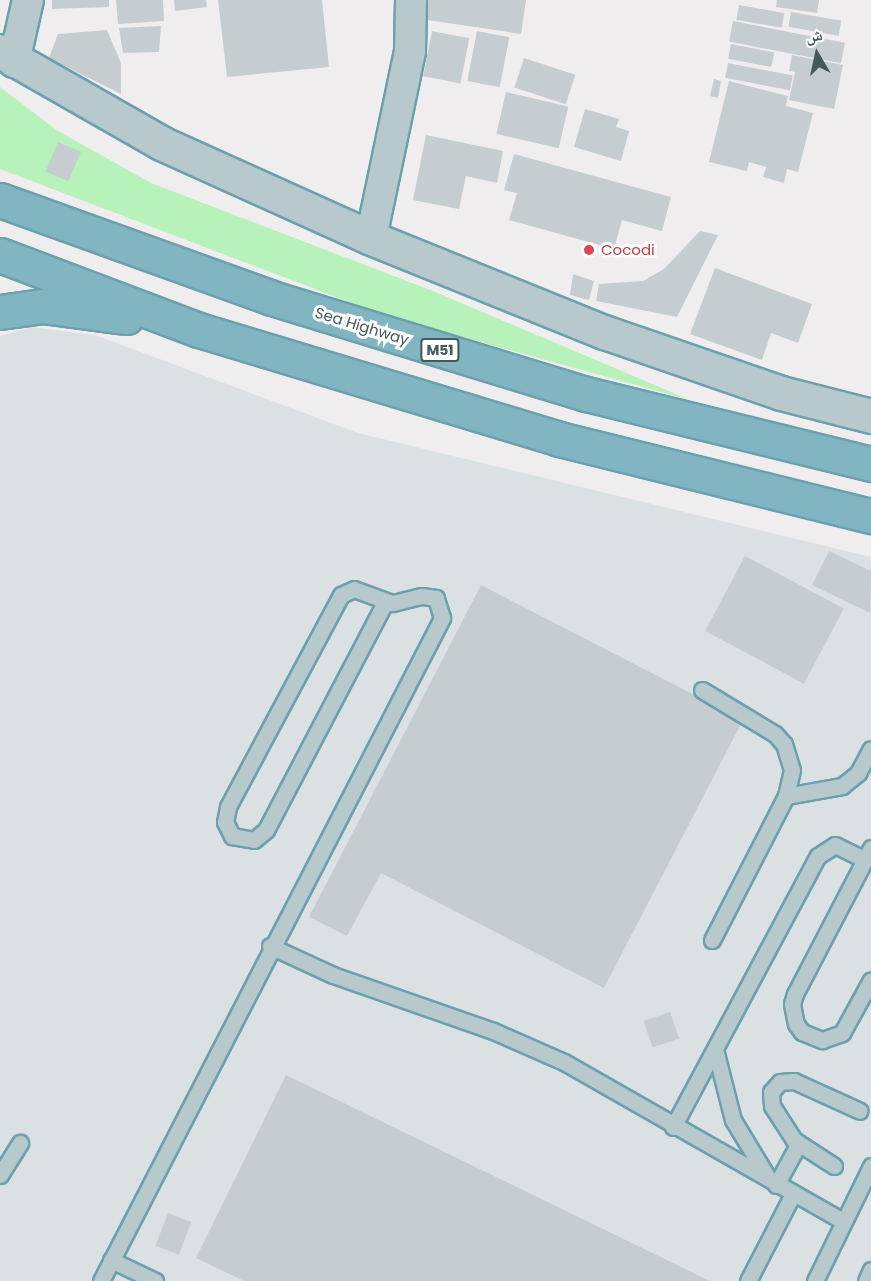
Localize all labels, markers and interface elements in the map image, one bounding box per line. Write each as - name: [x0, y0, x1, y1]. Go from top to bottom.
- text: ش: [804, 23, 824, 48]
- north arrow: [787, 24, 847, 84]
- place label: Cocodi: [601, 241, 655, 259]
- marker: Cocodi: [582, 243, 596, 257]
- street label: Sea Highway: [313, 303, 411, 349]
- road number: M51: [419, 339, 461, 361]

